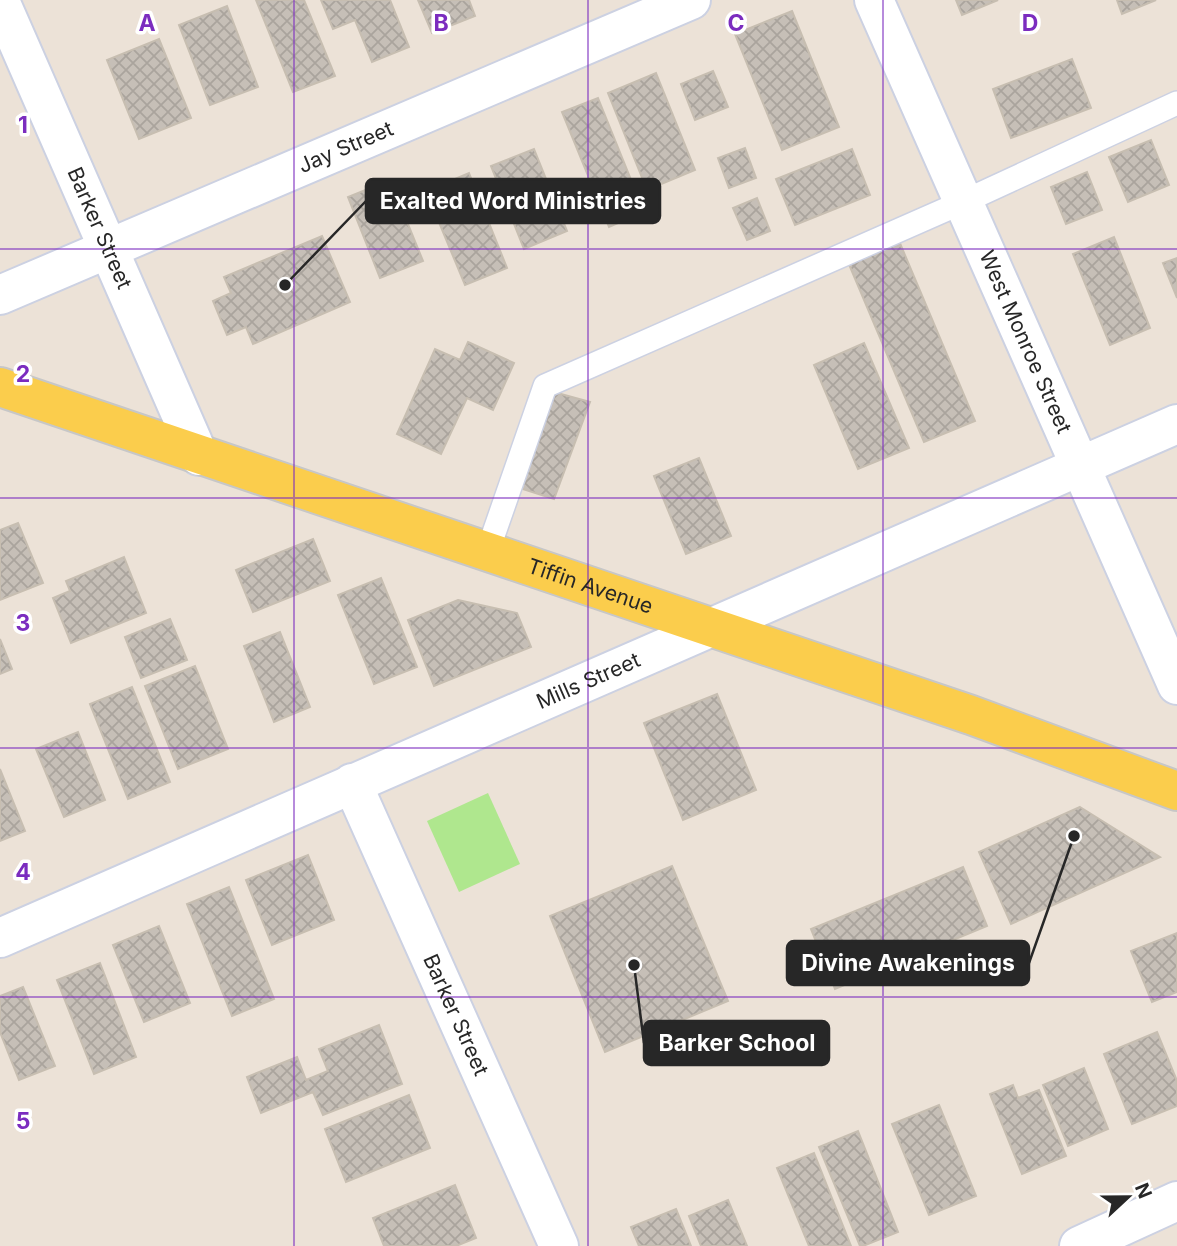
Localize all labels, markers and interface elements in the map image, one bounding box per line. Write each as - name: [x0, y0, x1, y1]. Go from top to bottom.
- text: A: [138, 9, 156, 37]
- text: B: [433, 9, 449, 37]
- text: C: [727, 9, 745, 37]
- text: D: [1022, 9, 1038, 37]
- text: 1: [18, 111, 28, 139]
- street label: Jay Street: [294, 116, 397, 178]
- street label: Barker Street: [62, 163, 137, 293]
- callout: Exalted Word Ministries: [366, 179, 660, 223]
- text: Exalted Word Ministries: [380, 187, 646, 215]
- street label: West Monroe Street: [974, 247, 1077, 437]
- text: 2: [16, 360, 30, 388]
- street label: Tiffin Avenue: [525, 553, 656, 619]
- text: 3: [16, 609, 30, 637]
- street label: Mills Street: [532, 647, 644, 714]
- text: 4: [15, 858, 31, 886]
- callout: Divine Awakenings: [787, 941, 1029, 985]
- text: Divine Awakenings: [801, 949, 1015, 977]
- street label: Barker Street: [418, 950, 494, 1079]
- callout: Barker School: [644, 1021, 829, 1065]
- text: Barker School: [659, 1029, 816, 1057]
- text: 5: [16, 1107, 30, 1135]
- north arrow: [1093, 1162, 1163, 1232]
- text: N: [1130, 1180, 1157, 1202]

